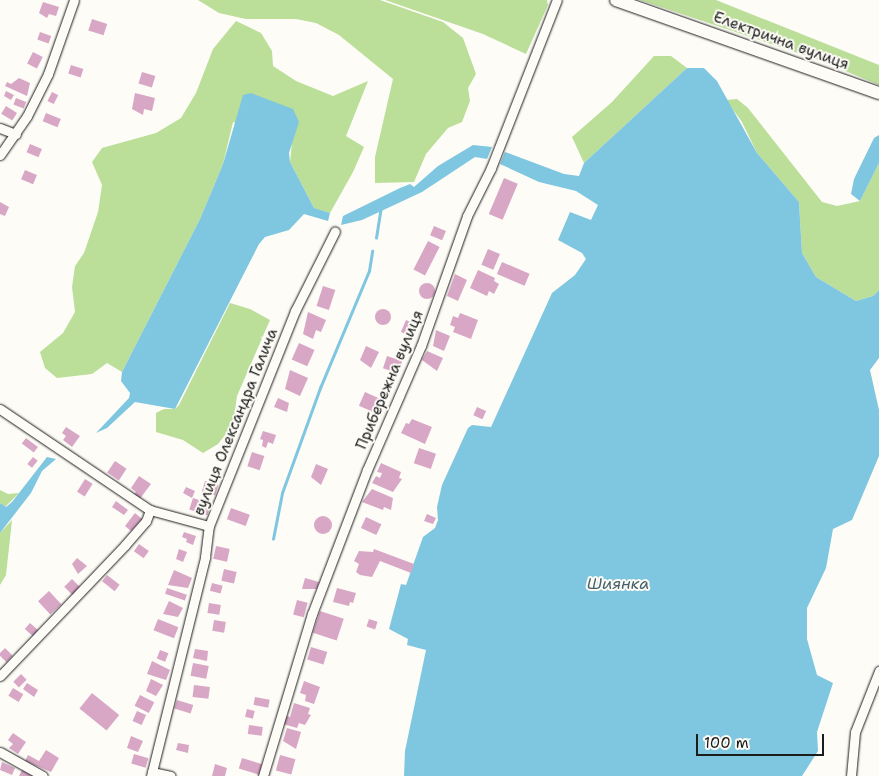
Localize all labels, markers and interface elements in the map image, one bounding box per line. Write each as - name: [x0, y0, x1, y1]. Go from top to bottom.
- street label: Електрична вулиця: [711, 8, 851, 74]
- street label: Прибережна вулиця: [353, 308, 427, 452]
- street label: вулиця Олександра Галича: [190, 326, 282, 518]
- water label: Шиянка: [587, 574, 649, 594]
- scale bar: [699, 724, 826, 756]
- text: 100 m: [704, 733, 749, 753]

